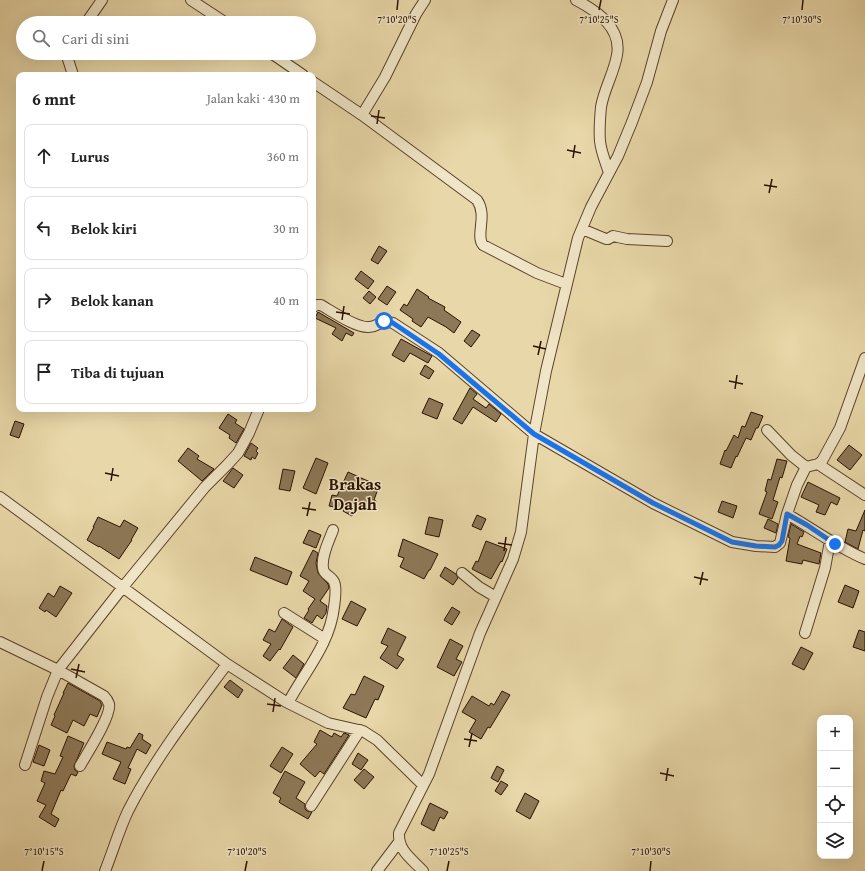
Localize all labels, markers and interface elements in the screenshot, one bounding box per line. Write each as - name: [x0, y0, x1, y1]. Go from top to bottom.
- text: 7°10'20"S: [377, 12, 417, 27]
- text: 7°10'25"S: [579, 12, 619, 27]
- text: 7°10'30"S: [782, 12, 822, 27]
- search box: [16, 16, 316, 60]
- icon: search: [30, 27, 52, 49]
- text: Cari di sini: [62, 28, 129, 49]
- text: 6 mnt: [32, 86, 76, 111]
- text: Jalan kaki · 430 m: [207, 89, 300, 108]
- icon: ahead: [33, 145, 55, 167]
- text: Lurus: [71, 146, 109, 167]
- text: 360 m: [267, 147, 299, 166]
- icon: left: [33, 217, 55, 239]
- text: Belok kiri: [71, 218, 137, 239]
- text: 30 m: [273, 219, 299, 238]
- icon: right: [33, 289, 55, 311]
- text: Belok kanan: [71, 290, 154, 311]
- text: 40 m: [273, 291, 299, 310]
- route start: [375, 312, 393, 330]
- icon: arrive: [33, 361, 55, 383]
- text: Tiba di tujuan: [71, 362, 164, 383]
- district label: Brakas Dajah: [329, 471, 381, 516]
- route end: [826, 535, 844, 553]
- map controls: [817, 715, 853, 859]
- button: +: [817, 715, 853, 751]
- button: −: [817, 751, 853, 787]
- button: locate: [817, 787, 853, 823]
- button: layers: [817, 823, 853, 859]
- text: 7°10'15"S: [24, 844, 64, 859]
- text: 7°10'20"S: [227, 844, 267, 859]
- text: 7°10'25"S: [429, 844, 469, 859]
- text: 7°10'30"S: [631, 844, 671, 859]

